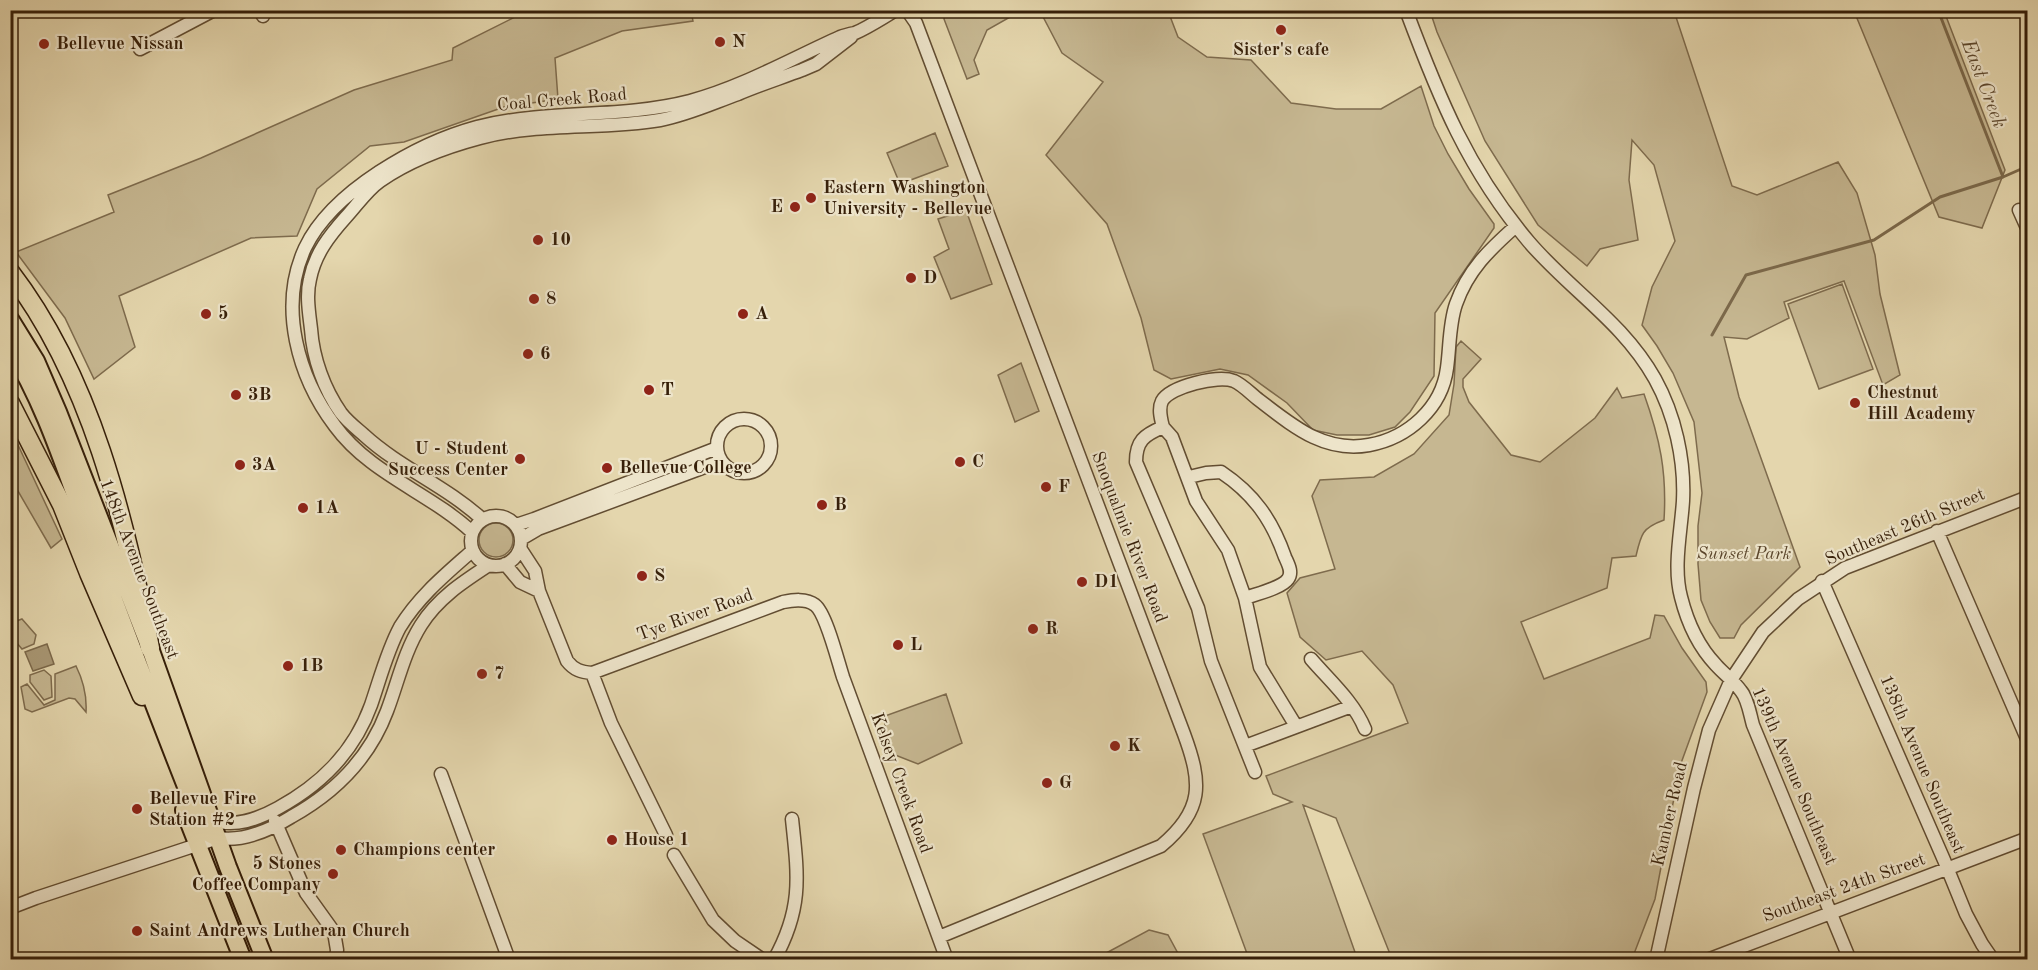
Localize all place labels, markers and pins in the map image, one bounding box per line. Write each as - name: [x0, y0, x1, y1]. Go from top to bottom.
- marker: Sister's cafe: [1274, 23, 1288, 37]
- place label: N: [732, 33, 746, 51]
- place label: Bellevue Nissan: [56, 35, 184, 53]
- marker: N: [713, 35, 727, 49]
- marker: Bellevue Nissan: [37, 37, 51, 51]
- place label: Sister's cafe: [1233, 41, 1329, 59]
- place label: Eastern Washington University - Bellevue: [823, 179, 992, 218]
- marker: Eastern Washington University - Bellevue: [804, 191, 818, 205]
- place label: E: [771, 198, 783, 216]
- marker: E: [788, 200, 802, 214]
- place label: 10: [550, 231, 571, 249]
- marker: 10: [531, 233, 545, 247]
- place label: D: [923, 269, 937, 287]
- marker: D: [904, 271, 918, 285]
- place label: 8: [546, 290, 556, 308]
- marker: 8: [527, 292, 541, 306]
- place label: 5: [218, 305, 228, 323]
- place label: A: [755, 305, 769, 323]
- marker: 5: [199, 307, 213, 321]
- marker: A: [736, 307, 750, 321]
- place label: 6: [540, 345, 550, 363]
- marker: 6: [521, 347, 535, 361]
- place label: T: [661, 381, 674, 399]
- marker: T: [642, 383, 656, 397]
- place label: Chestnut Hill Academy: [1867, 384, 1976, 423]
- place label: 3B: [248, 386, 271, 404]
- marker: 3B: [229, 388, 243, 402]
- marker: Chestnut Hill Academy: [1848, 396, 1862, 410]
- place label: U - Student Success Center: [388, 440, 508, 479]
- marker: U - Student Success Center: [513, 452, 527, 466]
- place label: C: [972, 453, 984, 471]
- marker: C: [953, 455, 967, 469]
- place label: 3A: [252, 456, 276, 474]
- marker: 3A: [233, 458, 247, 472]
- place label: Bellevue College: [619, 459, 752, 477]
- marker: Bellevue College: [600, 461, 614, 475]
- place label: F: [1058, 478, 1070, 496]
- marker: F: [1039, 480, 1053, 494]
- place label: B: [834, 496, 847, 514]
- marker: B: [815, 498, 829, 512]
- place label: 1A: [315, 499, 339, 517]
- marker: 1A: [296, 501, 310, 515]
- place label: S: [654, 567, 665, 585]
- marker: S: [635, 569, 649, 583]
- place label: D1: [1094, 573, 1119, 591]
- marker: D1: [1075, 575, 1089, 589]
- place label: R: [1045, 620, 1058, 638]
- marker: R: [1026, 622, 1040, 636]
- place label: L: [910, 636, 922, 654]
- marker: L: [891, 638, 905, 652]
- place label: 1B: [300, 657, 323, 675]
- marker: 1B: [281, 659, 295, 673]
- place label: 7: [494, 665, 504, 683]
- marker: 7: [475, 667, 489, 681]
- place label: K: [1127, 737, 1141, 755]
- marker: K: [1108, 739, 1122, 753]
- place label: G: [1059, 774, 1072, 792]
- marker: G: [1040, 776, 1054, 790]
- place label: Bellevue Fire Station #2: [149, 790, 257, 829]
- marker: Bellevue Fire Station #2: [130, 802, 144, 816]
- place label: House 1: [624, 831, 690, 849]
- marker: House 1: [605, 833, 619, 847]
- place label: Champions center: [353, 841, 495, 859]
- marker: Champions center: [334, 843, 348, 857]
- place label: 5 Stones Coffee Company: [192, 855, 321, 894]
- marker: 5 Stones Coffee Company: [326, 867, 340, 881]
- place label: Saint Andrews Lutheran Church: [149, 922, 410, 940]
- marker: Saint Andrews Lutheran Church: [130, 924, 144, 938]

